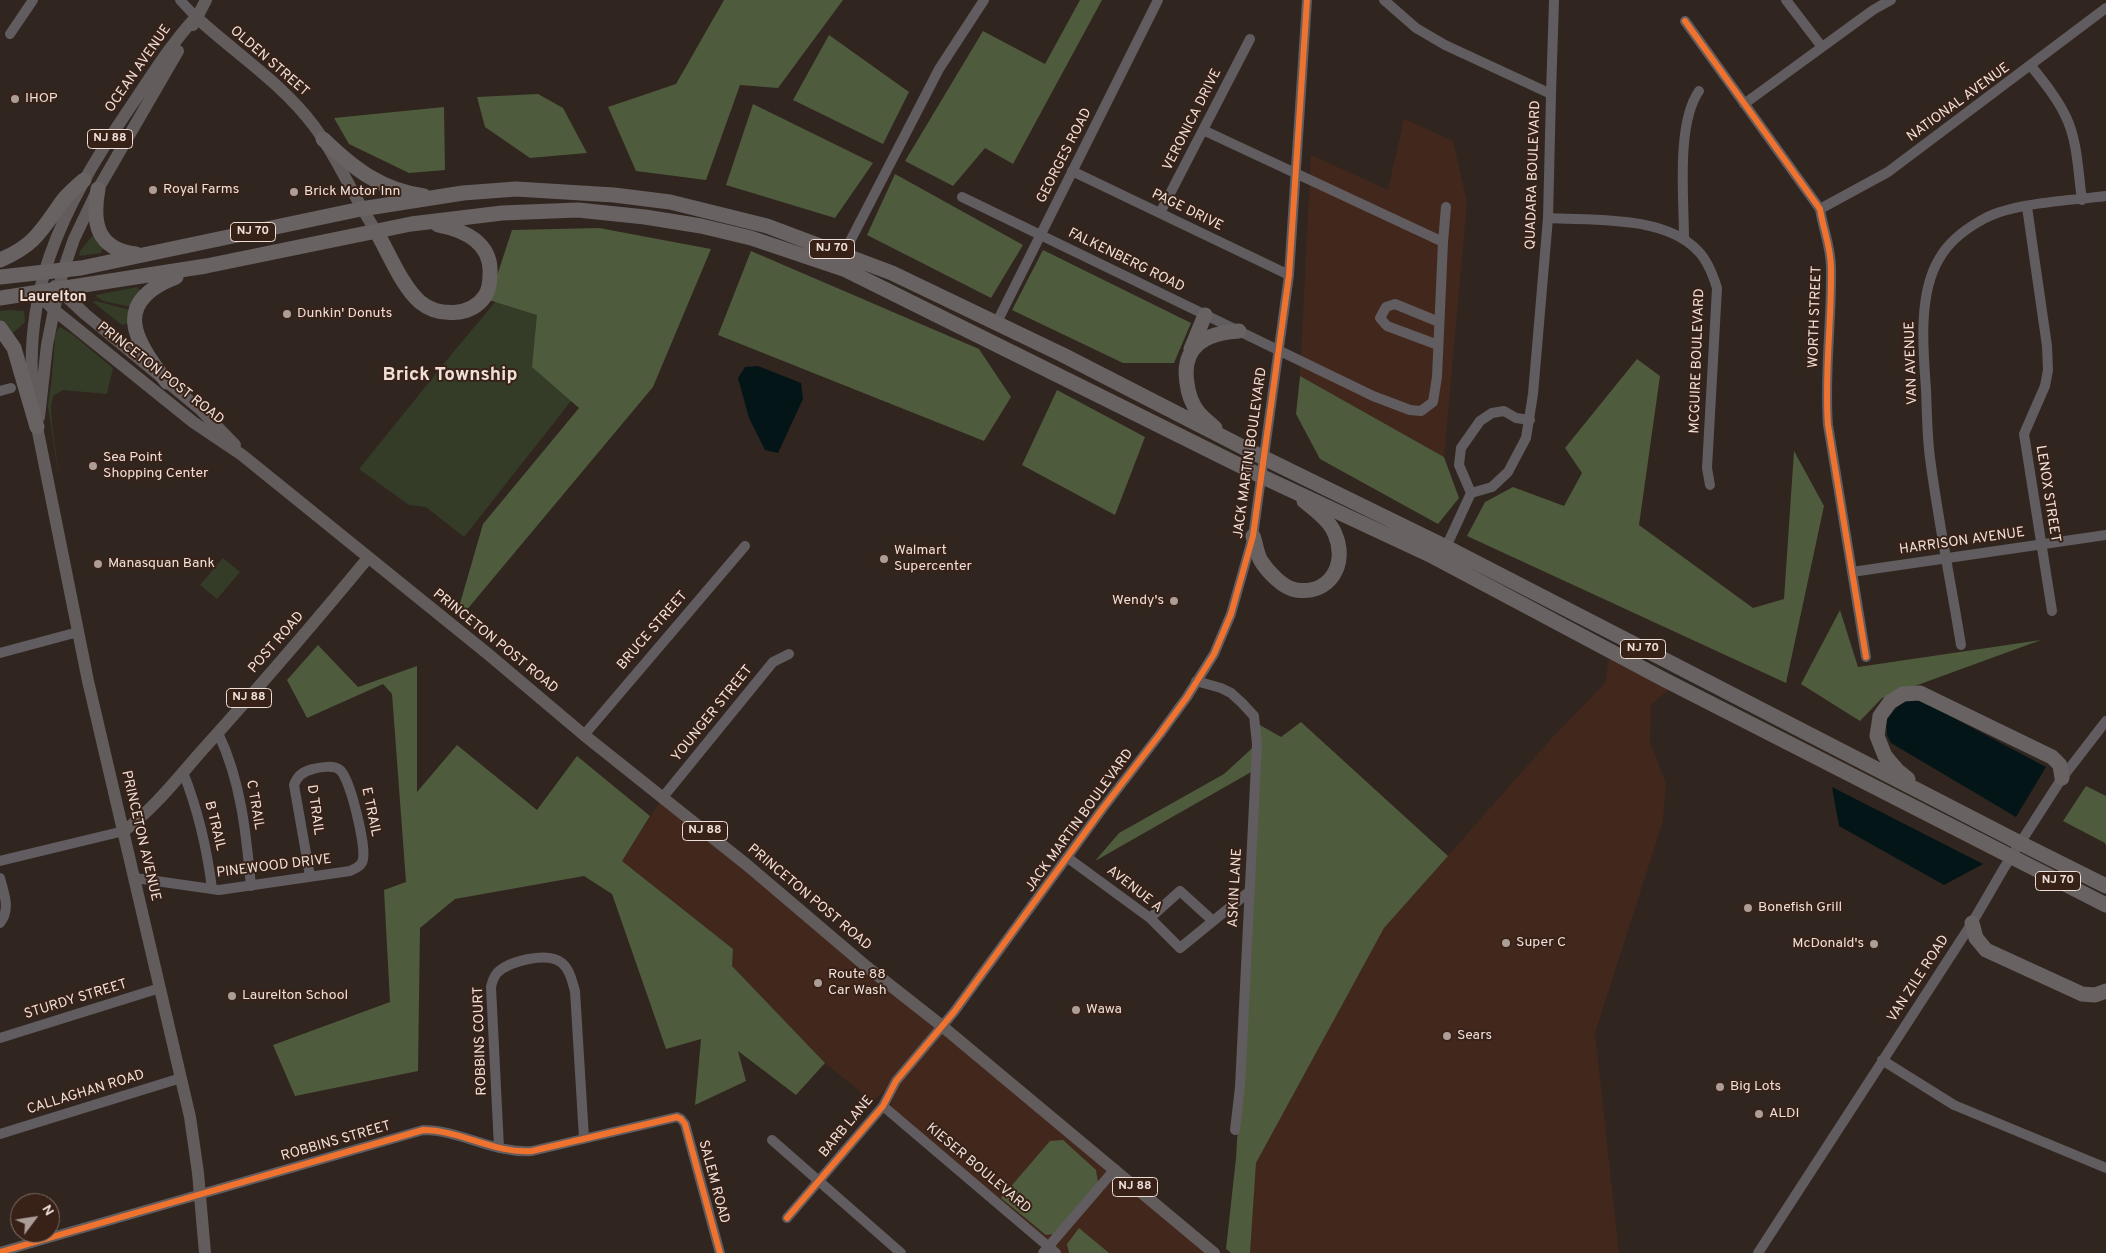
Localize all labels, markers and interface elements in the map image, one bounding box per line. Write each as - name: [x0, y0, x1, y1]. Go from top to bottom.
- street label: OCEAN AVENUE: [102, 22, 176, 116]
- street label: OLDEN STREET: [226, 23, 312, 101]
- street label: NATIONAL AVENUE: [1904, 60, 2014, 146]
- street label: VERONICA DRIVE: [1160, 66, 1226, 174]
- place label: IHOP: [25, 91, 58, 107]
- marker: IHOP: [9, 93, 21, 105]
- street label: QUADARA BOULEVARD: [1523, 100, 1545, 250]
- street label: GEORGES ROAD: [1034, 106, 1096, 206]
- road number: NJ 88: [88, 130, 132, 148]
- place label: Royal Farms: [163, 182, 239, 198]
- marker: Royal Farms: [147, 184, 159, 196]
- place label: Brick Motor Inn: [304, 184, 400, 200]
- marker: Brick Motor Inn: [288, 186, 300, 198]
- street label: PAGE DRIVE: [1148, 186, 1226, 236]
- road number: NJ 70: [230, 222, 276, 242]
- street label: FALKENBERG ROAD: [1065, 225, 1187, 297]
- road number: NJ 70: [810, 240, 854, 258]
- street label: WORTH STREET: [1806, 265, 1826, 369]
- street label: MCGUIRE BOULEVARD: [1687, 288, 1709, 434]
- district label: Laurelton: [19, 289, 87, 307]
- place label: Dunkin' Donuts: [297, 306, 392, 322]
- marker: Dunkin' Donuts: [281, 308, 293, 320]
- street label: PRINCETON POST ROAD: [93, 319, 227, 429]
- street label: VAN AVENUE: [1902, 321, 1922, 405]
- district label: Brick Township: [383, 365, 517, 387]
- street label: JACK MARTIN BOULEVARD: [1231, 366, 1271, 540]
- street label: LENOX STREET: [2031, 444, 2063, 544]
- place label: Sea Point Shopping Center: [103, 450, 209, 482]
- marker: Sea Point Shopping Center: [87, 460, 99, 472]
- street label: HARRISON AVENUE: [1898, 525, 2026, 559]
- place label: Walmart Supercenter: [894, 543, 972, 576]
- marker: Walmart Supercenter: [878, 553, 890, 565]
- place label: Manasquan Bank: [108, 556, 215, 572]
- marker: Manasquan Bank: [92, 558, 104, 570]
- street label: PRINCETON POST ROAD: [429, 586, 561, 698]
- street label: BRUCE STREET: [614, 588, 692, 674]
- place label: Wendy's: [1112, 593, 1164, 609]
- marker: Wendy's: [1168, 595, 1180, 607]
- street label: POST ROAD: [246, 609, 308, 677]
- road number: NJ 70: [1620, 640, 1666, 659]
- street label: YOUNGER STREET: [669, 662, 757, 766]
- road number: NJ 88: [226, 688, 272, 708]
- street label: JACK MARTIN BOULEVARD: [1022, 746, 1138, 896]
- street label: PRINCETON AVENUE: [117, 769, 163, 903]
- street label: C TRAIL: [241, 779, 267, 831]
- street label: D TRAIL: [302, 784, 326, 836]
- street label: E TRAIL: [357, 786, 383, 838]
- street label: B TRAIL: [200, 799, 228, 853]
- road number: NJ 88: [682, 821, 728, 840]
- street label: PRINCETON POST ROAD: [744, 841, 874, 955]
- street label: ASKIN LANE: [1226, 848, 1246, 928]
- street label: PINEWOOD DRIVE: [216, 852, 332, 882]
- street label: AVENUE A: [1103, 863, 1165, 917]
- road number: NJ 70: [2036, 871, 2080, 890]
- place label: Bonefish Grill: [1758, 900, 1842, 916]
- marker: Bonefish Grill: [1742, 902, 1754, 914]
- street label: VAN ZILE ROAD: [1885, 932, 1953, 1026]
- place label: Super C: [1516, 935, 1566, 951]
- place label: McDonald's: [1792, 936, 1864, 952]
- marker: Super C: [1500, 937, 1512, 949]
- marker: McDonald's: [1868, 938, 1880, 950]
- place label: Route 88 Car Wash: [828, 967, 887, 1000]
- street label: STURDY STREET: [23, 976, 129, 1024]
- marker: Route 88 Car Wash: [812, 977, 824, 989]
- street label: ROBBINS COURT: [471, 986, 491, 1096]
- place label: Laurelton School: [242, 988, 348, 1004]
- marker: Laurelton School: [226, 990, 238, 1002]
- place label: Wawa: [1086, 1002, 1122, 1018]
- marker: Wawa: [1070, 1004, 1082, 1016]
- place label: Sears: [1457, 1028, 1492, 1044]
- marker: Sears: [1441, 1030, 1453, 1042]
- street label: CALLAGHAN ROAD: [25, 1067, 147, 1119]
- place label: Big Lots: [1730, 1079, 1781, 1095]
- marker: Big Lots: [1714, 1081, 1726, 1093]
- street label: BARB LANE: [816, 1093, 878, 1161]
- place label: ALDI: [1769, 1106, 1799, 1122]
- marker: ALDI: [1753, 1108, 1765, 1120]
- street label: ROBBINS STREET: [279, 1118, 393, 1166]
- street label: KIESER BOULEVARD: [922, 1120, 1034, 1218]
- street label: SALEM ROAD: [694, 1139, 732, 1225]
- road number: NJ 88: [1112, 1178, 1158, 1196]
- north arrow: [10, 1193, 60, 1243]
- text: N: [38, 1202, 57, 1219]

